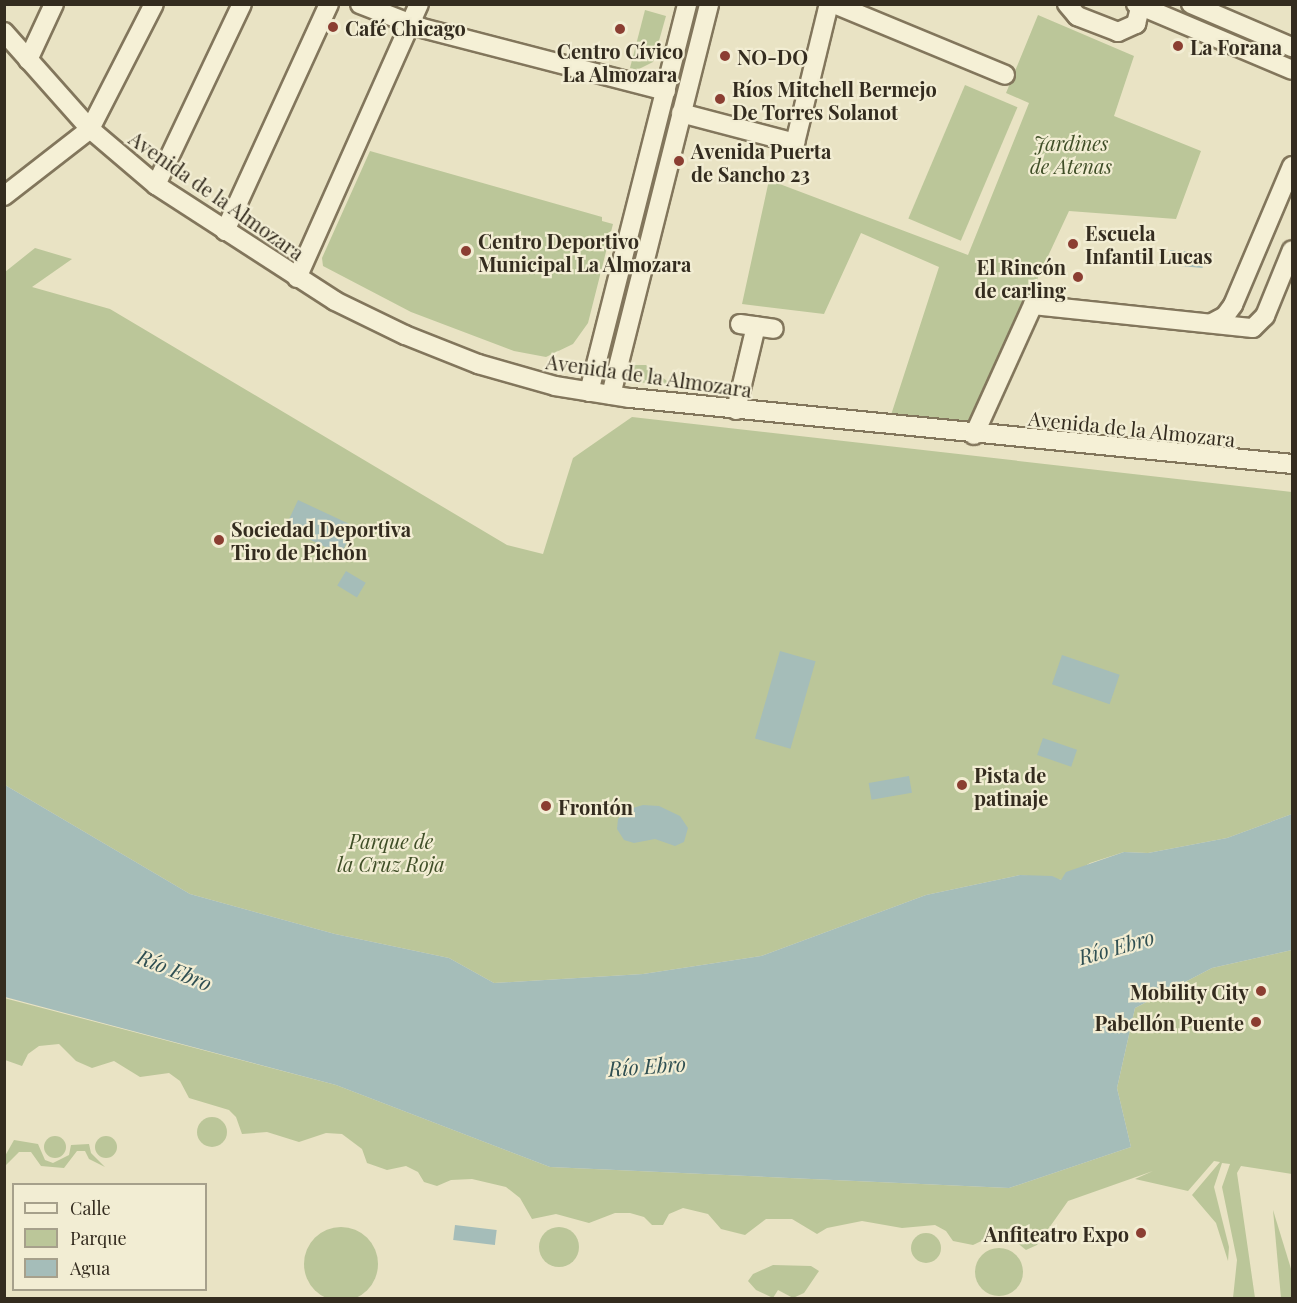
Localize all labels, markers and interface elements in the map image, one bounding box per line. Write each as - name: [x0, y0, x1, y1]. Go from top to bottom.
- place label: Café Chicago: [345, 15, 466, 39]
- marker: Café Chicago: [326, 20, 340, 34]
- marker: Centro Cívico La Almozara: [613, 22, 627, 36]
- place label: La Forana: [1190, 34, 1282, 58]
- place label: Centro Cívico La Almozara: [557, 38, 683, 85]
- marker: La Forana: [1171, 39, 1185, 53]
- place label: NO-DO: [737, 44, 808, 68]
- marker: NO-DO: [718, 49, 732, 63]
- place label: Ríos Mitchell Bermejo De Torres Solanot: [732, 76, 937, 123]
- marker: Ríos Mitchell Bermejo De Torres Solanot: [713, 92, 727, 106]
- street label: Avenida de la Almozara: [124, 125, 310, 265]
- park label: Jardines de Atenas: [1030, 130, 1112, 177]
- place label: Avenida Puerta de Sancho 23: [691, 138, 831, 185]
- marker: Avenida Puerta de Sancho 23: [672, 154, 686, 168]
- place label: Escuela Infantil Lucas: [1085, 220, 1213, 267]
- place label: Centro Deportivo Municipal La Almozara: [478, 228, 692, 275]
- marker: Escuela Infantil Lucas: [1066, 237, 1080, 251]
- marker: Centro Deportivo Municipal La Almozara: [459, 244, 473, 258]
- place label: El Rincón de carling: [974, 254, 1066, 301]
- marker: El Rincón de carling: [1071, 270, 1085, 284]
- street label: Avenida de la Almozara: [544, 349, 754, 401]
- street label: Avenida de la Almozara: [1027, 405, 1237, 451]
- place label: Sociedad Deportiva Tiro de Pichón: [231, 516, 411, 563]
- marker: Sociedad Deportiva Tiro de Pichón: [212, 533, 226, 547]
- place label: Pista de patinaje: [974, 762, 1048, 809]
- marker: Pista de patinaje: [955, 778, 969, 792]
- place label: Frontón: [558, 794, 633, 818]
- marker: Frontón: [539, 799, 553, 813]
- park label: Parque de la Cruz Roja: [337, 829, 445, 876]
- water label: Río Ebro: [1075, 923, 1157, 969]
- water label: Río Ebro: [134, 943, 216, 995]
- place label: Mobility City: [1129, 979, 1249, 1003]
- marker: Mobility City: [1254, 984, 1268, 998]
- place label: Pabellón Puente: [1094, 1010, 1244, 1034]
- marker: Pabellón Puente: [1249, 1015, 1263, 1029]
- water label: Río Ebro: [607, 1050, 687, 1080]
- legend: [12, 1183, 207, 1291]
- text: Calle: [70, 1196, 111, 1220]
- place label: Anfiteatro Expo: [984, 1221, 1129, 1245]
- text: Parque: [70, 1226, 127, 1250]
- marker: Anfiteatro Expo: [1134, 1226, 1148, 1240]
- text: Agua: [70, 1256, 110, 1280]

